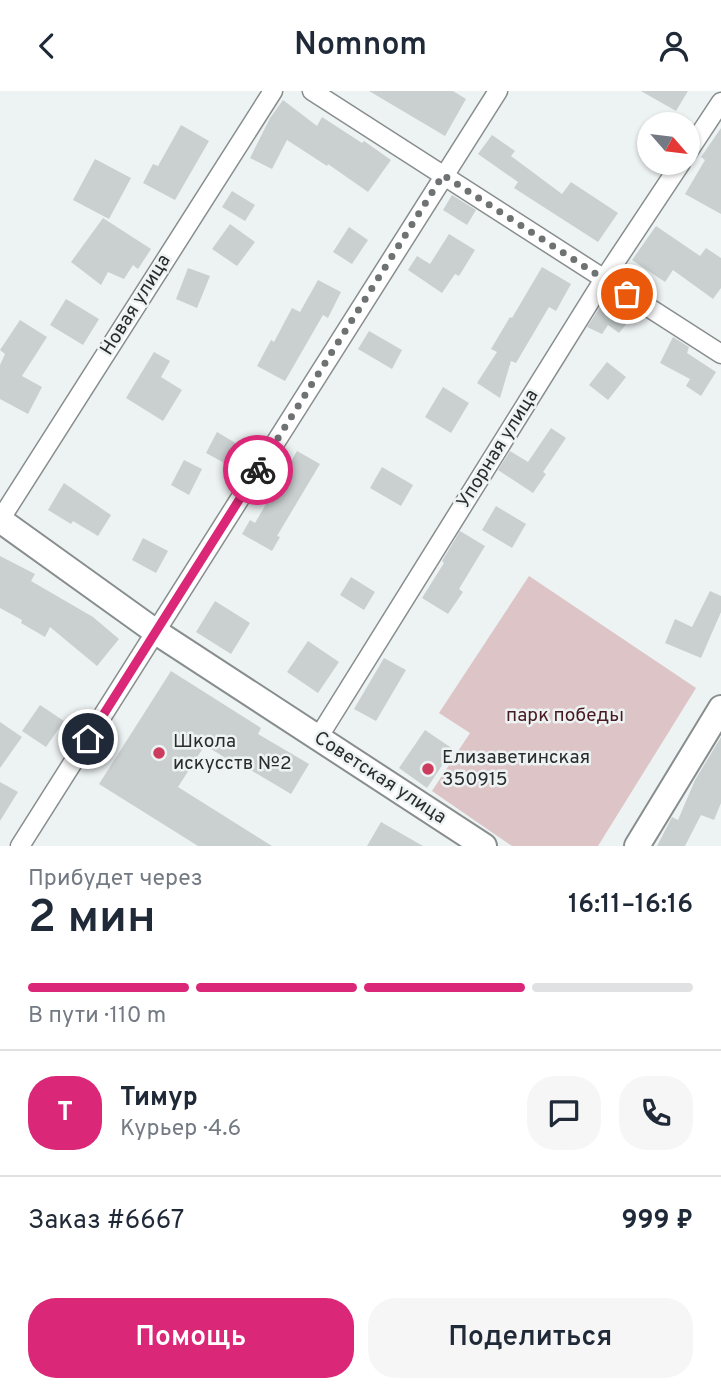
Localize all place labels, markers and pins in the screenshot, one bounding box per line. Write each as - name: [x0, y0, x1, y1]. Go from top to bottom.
- pin: [597, 264, 657, 324]
- pin: [58, 709, 118, 769]
- place label: Школа искусств №2: [173, 730, 292, 776]
- marker: Школа искусств №2: [151, 745, 167, 761]
- place label: Елизаветинская 350915: [442, 746, 590, 792]
- marker: Елизаветинская 350915: [420, 761, 436, 777]

